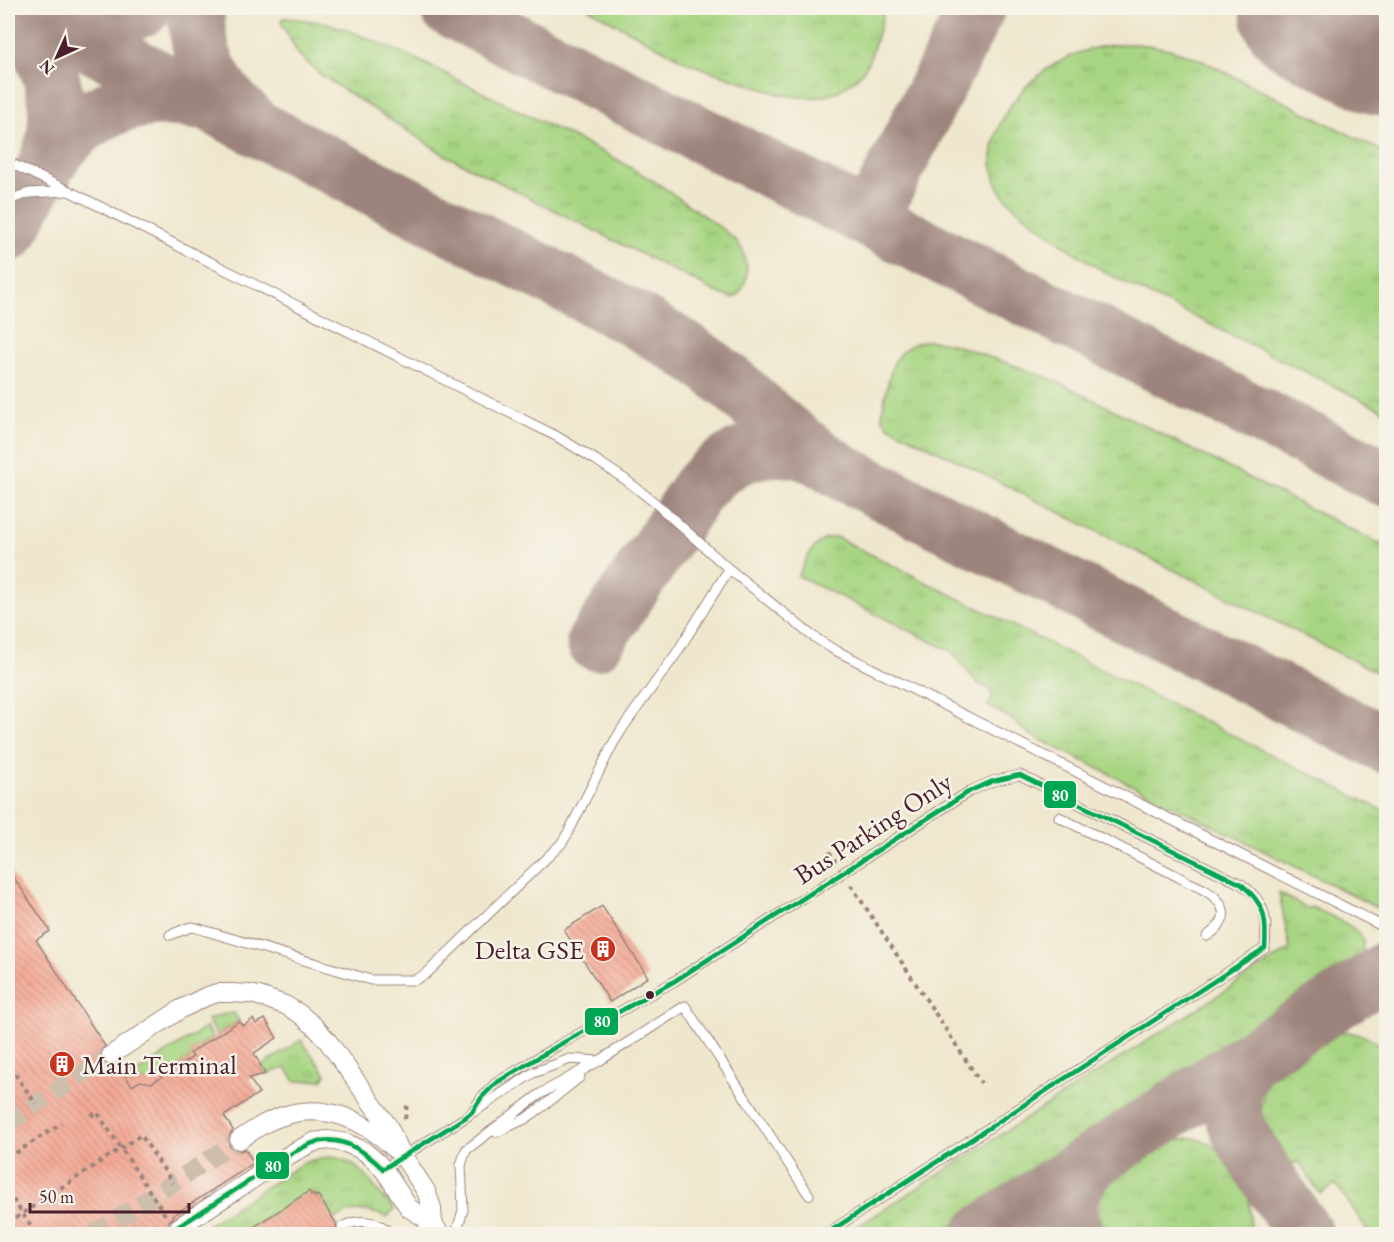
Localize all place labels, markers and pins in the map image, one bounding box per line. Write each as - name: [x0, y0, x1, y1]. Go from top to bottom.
- place label: Delta GSE: [475, 932, 584, 967]
- building icon: Delta GSE: [588, 934, 618, 964]
- unlabelled marker: [644, 989, 656, 1001]
- place label: Main Terminal: [82, 1047, 237, 1082]
- building icon: Main Terminal: [47, 1049, 77, 1079]

